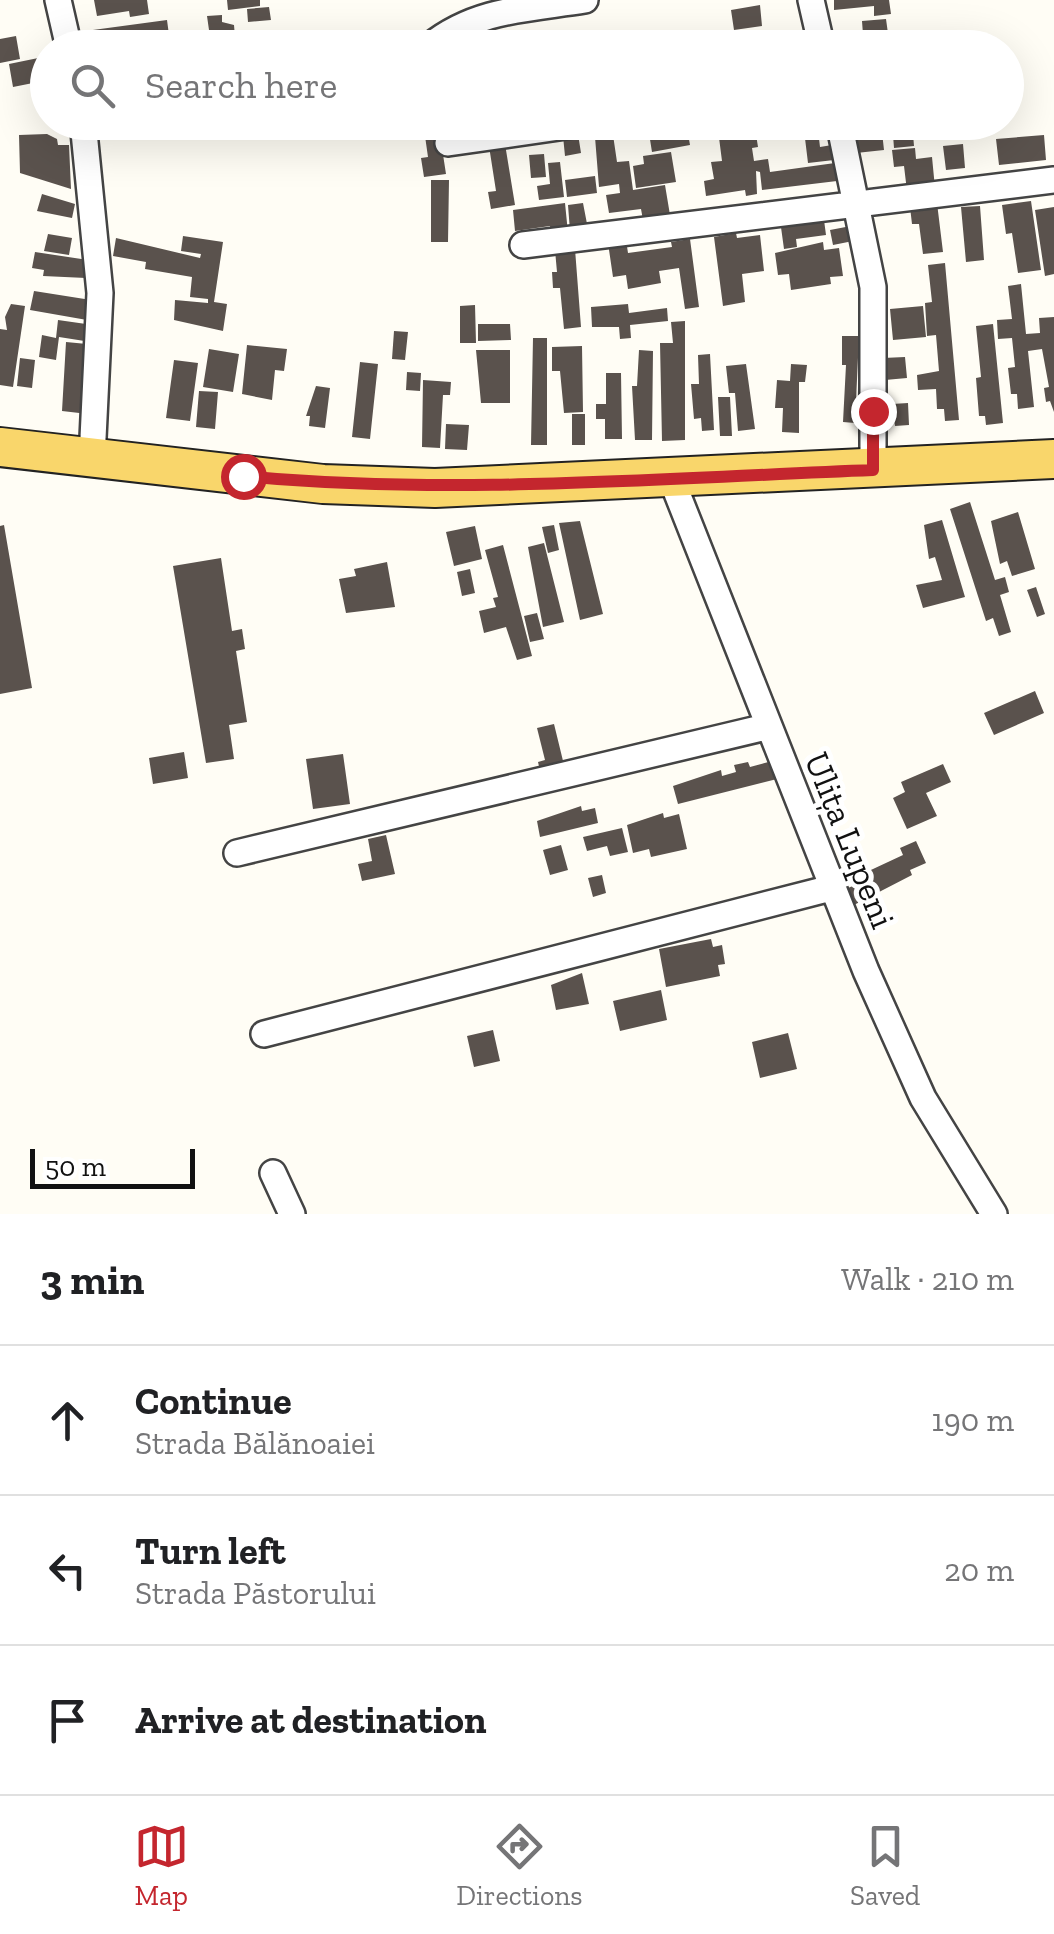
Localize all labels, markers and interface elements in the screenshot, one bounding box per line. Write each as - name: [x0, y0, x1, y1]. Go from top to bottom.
- search box: [30, 30, 1024, 140]
- icon: search: [65, 58, 120, 113]
- text: Search here: [145, 62, 337, 108]
- route end: [851, 389, 897, 435]
- route start: [221, 454, 267, 500]
- street label: Ulița Lupeni: [796, 746, 904, 934]
- scale bar: [30, 1144, 195, 1188]
- text: 50 m: [45, 1150, 106, 1183]
- text: 3 min: [40, 1254, 145, 1305]
- text: Walk · 210 m: [841, 1260, 1014, 1298]
- text: Continue: [135, 1378, 292, 1424]
- icon: ahead: [40, 1393, 95, 1448]
- text: 190 m: [931, 1401, 1014, 1439]
- text: Strada Bălănoaiei: [135, 1424, 375, 1462]
- text: Turn left: [135, 1528, 286, 1574]
- icon: left: [40, 1543, 95, 1598]
- text: 20 m: [944, 1551, 1014, 1589]
- text: Strada Păstorului: [135, 1574, 376, 1612]
- icon: arrive: [40, 1693, 95, 1748]
- text: Arrive at destination: [135, 1697, 486, 1743]
- tab: Map: [134, 1819, 189, 1912]
- tab: Directions: [456, 1819, 583, 1912]
- tab: Saved: [850, 1819, 920, 1912]

